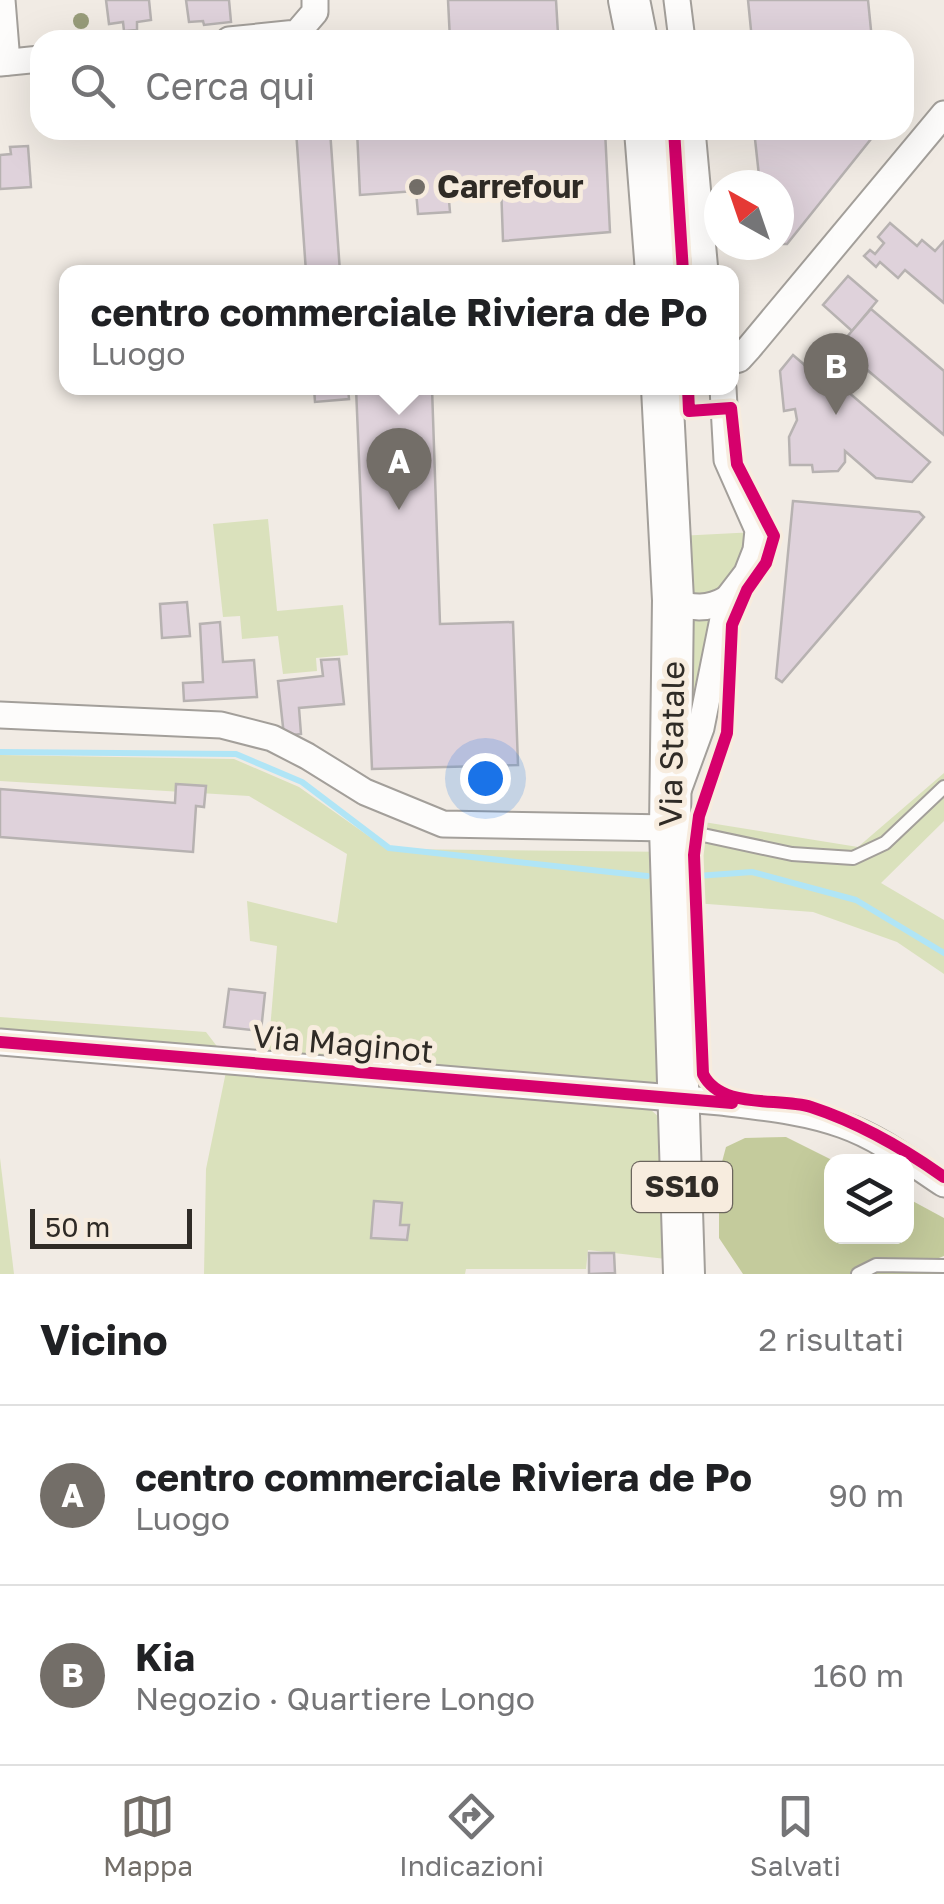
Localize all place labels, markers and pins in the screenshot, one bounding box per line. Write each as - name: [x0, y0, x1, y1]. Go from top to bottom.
- place label: Carrefour: [437, 167, 584, 205]
- marker: Carrefour: [406, 176, 428, 198]
- pin: B: [804, 332, 868, 415]
- pin: A: [366, 428, 432, 510]

